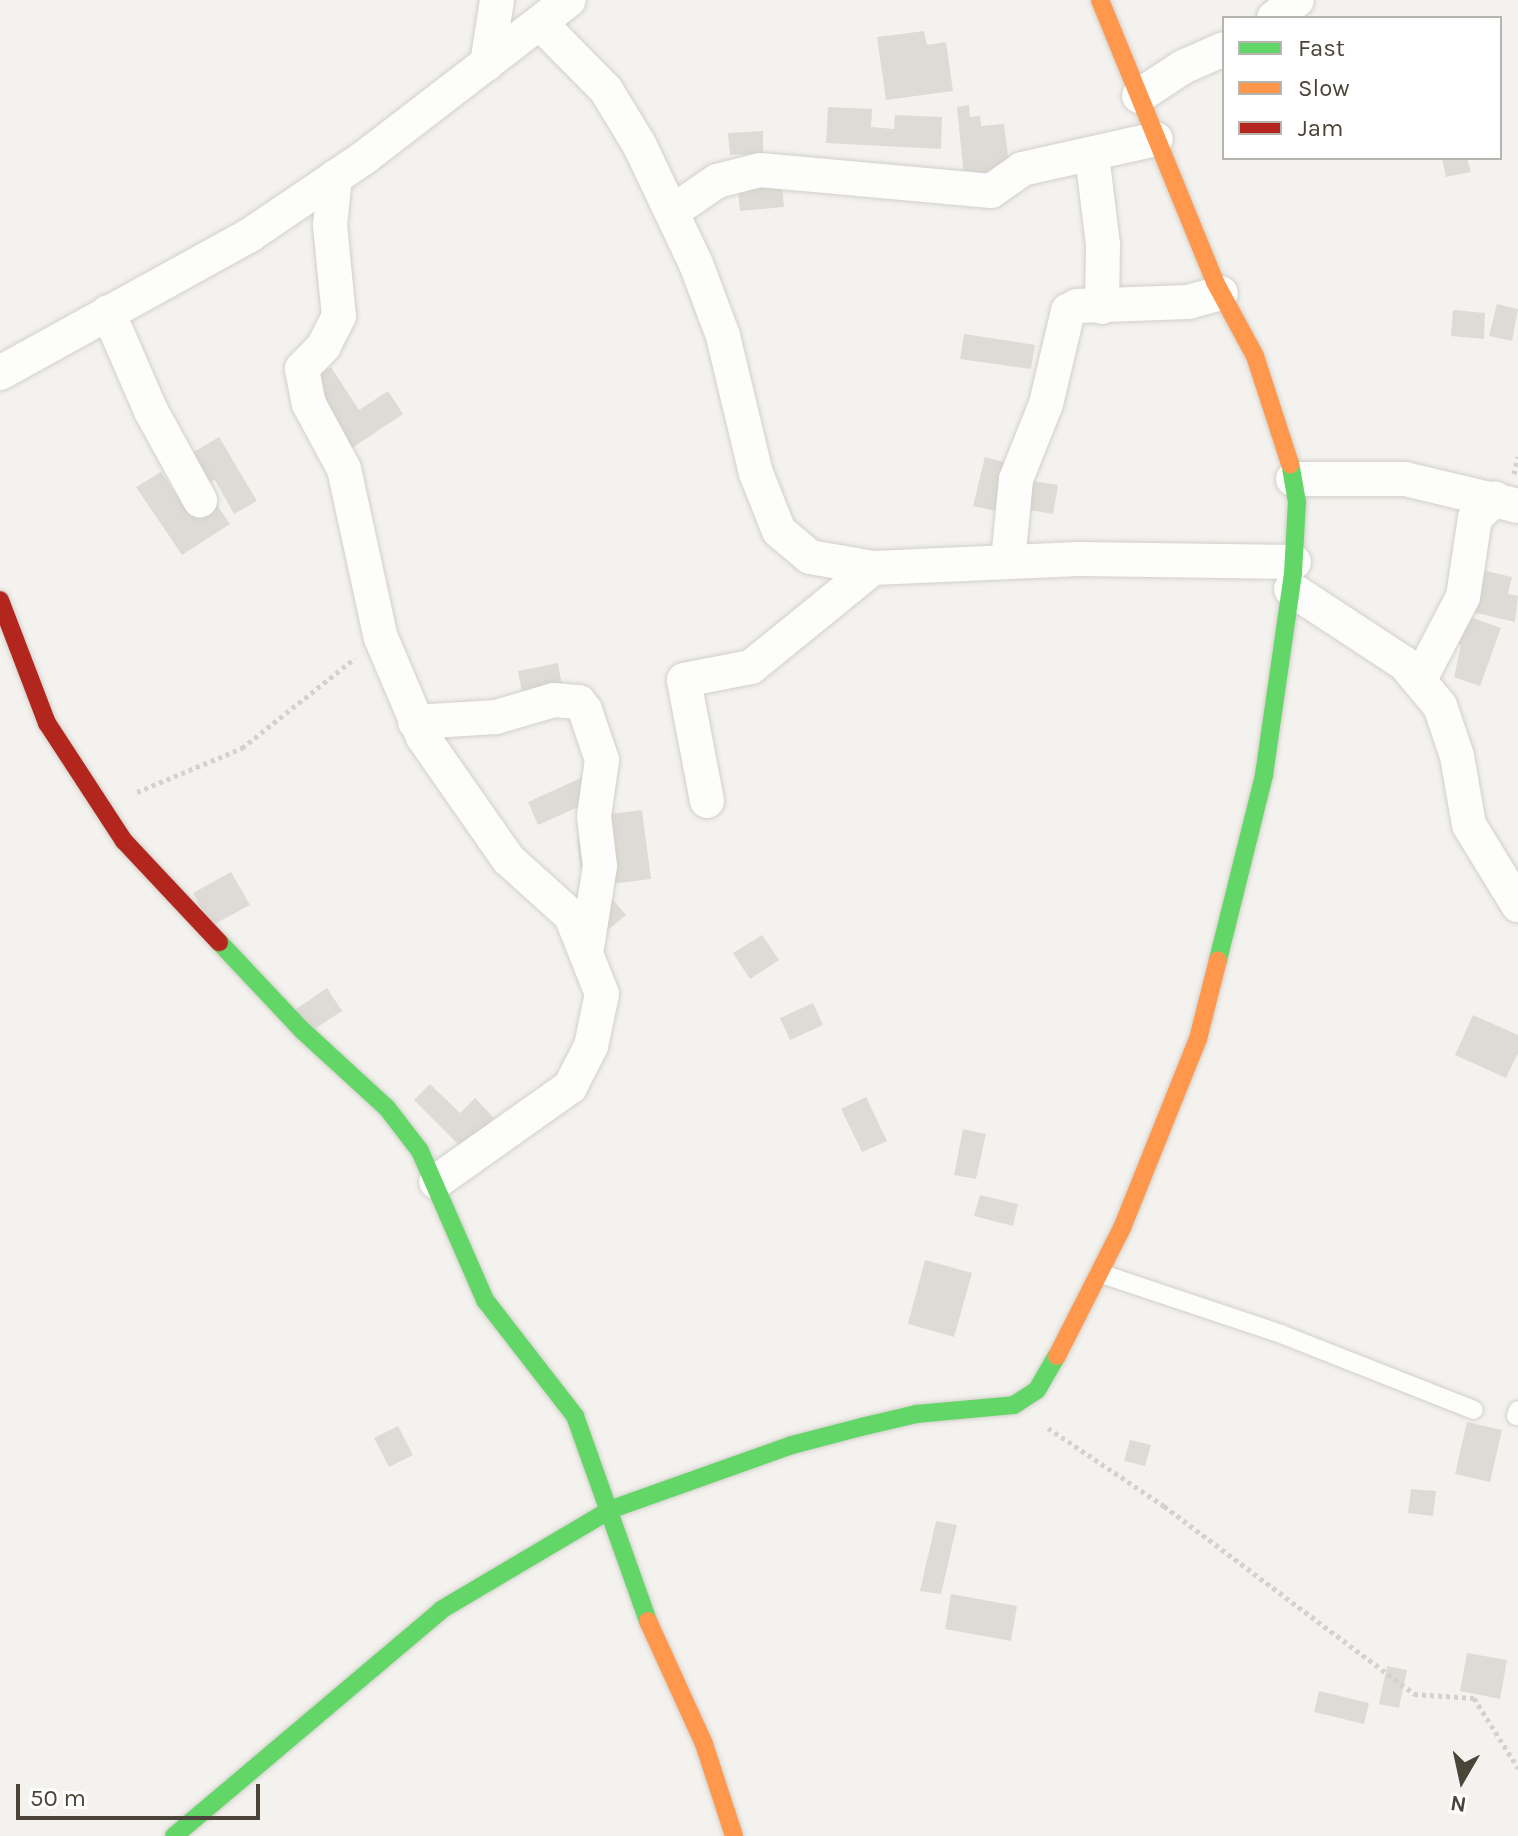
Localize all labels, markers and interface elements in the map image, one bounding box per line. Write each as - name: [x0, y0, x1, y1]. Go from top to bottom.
- legend: [1222, 16, 1502, 160]
- text: Fast: [1298, 34, 1345, 62]
- text: Slow: [1298, 74, 1350, 102]
- text: Jam: [1298, 114, 1343, 142]
- north arrow: [1422, 1740, 1502, 1820]
- scale bar: [20, 1768, 264, 1818]
- text: 50 m: [30, 1784, 86, 1812]
- text: N: [1448, 1790, 1468, 1818]

